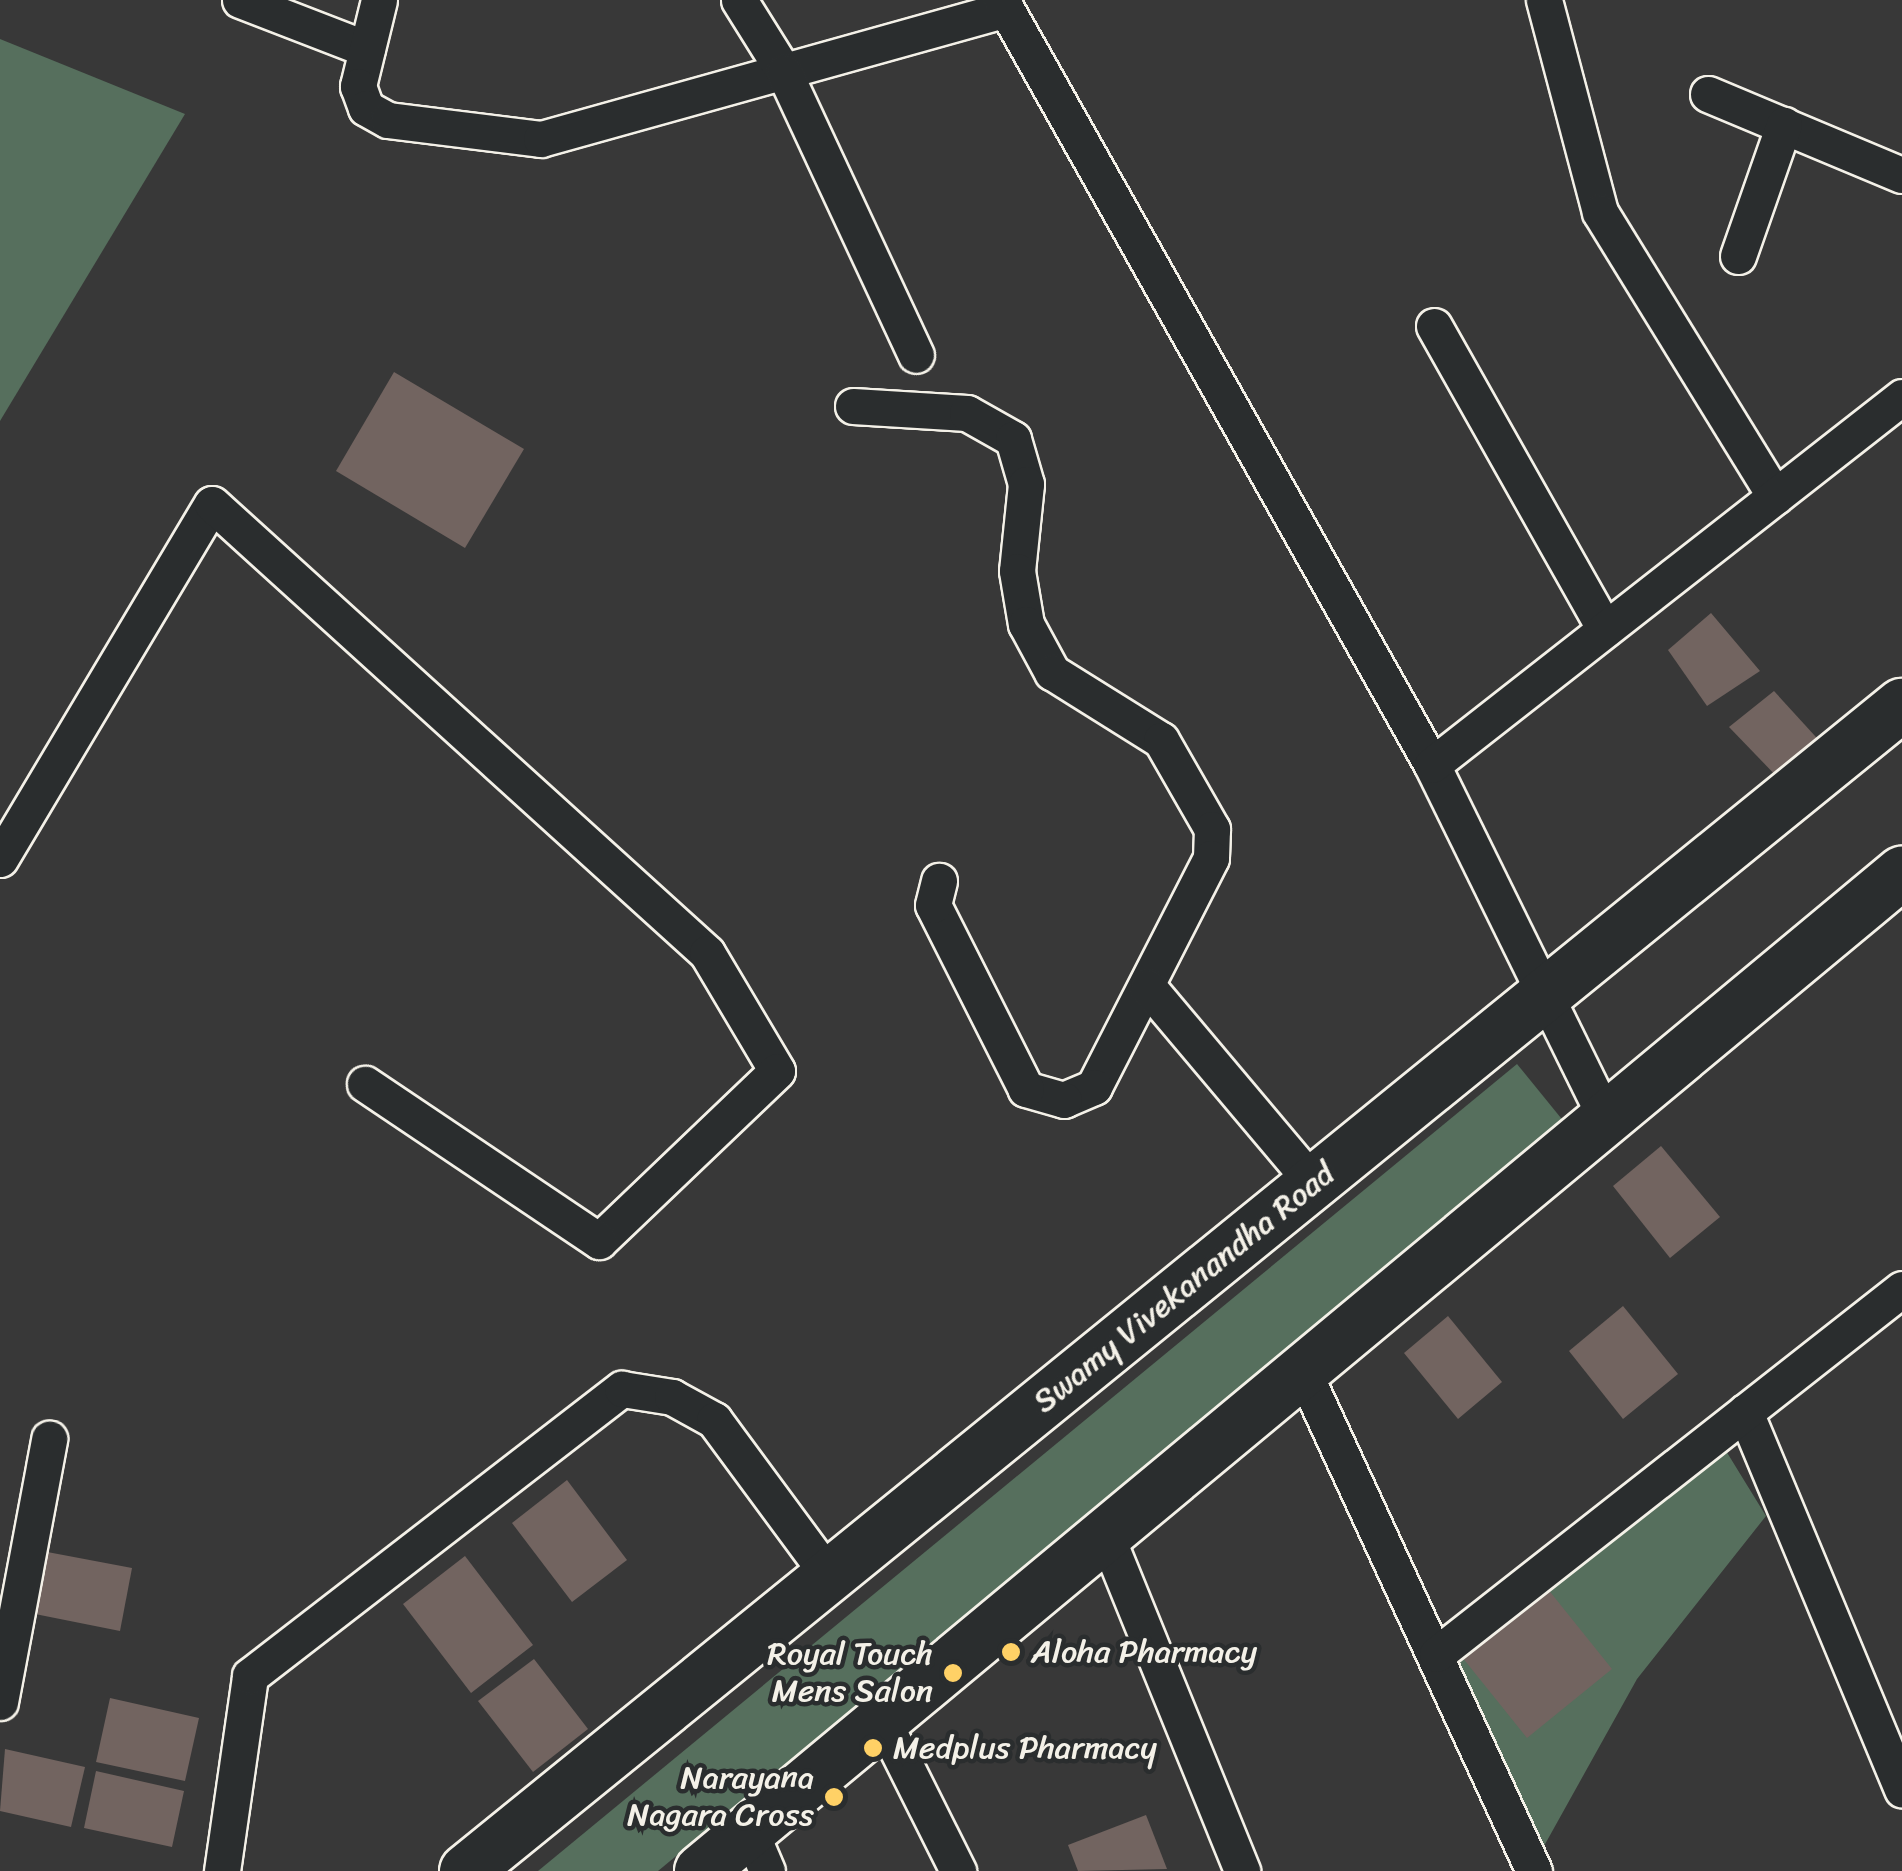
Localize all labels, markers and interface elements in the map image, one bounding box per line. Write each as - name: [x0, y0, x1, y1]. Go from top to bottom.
- street label: Swamy Vivekanandha Road: [1025, 1154, 1343, 1422]
- place label: Aloha Pharmacy: [1031, 1633, 1257, 1671]
- place label: Royal Touch Mens Salon: [766, 1636, 933, 1711]
- marker: Aloha Pharmacy: [1000, 1641, 1022, 1663]
- marker: Royal Touch Mens Salon: [942, 1662, 964, 1684]
- place label: Medplus Pharmacy: [893, 1729, 1157, 1767]
- marker: Medplus Pharmacy: [862, 1737, 884, 1759]
- place label: Narayana Nagara Cross: [629, 1760, 814, 1835]
- marker: Narayana Nagara Cross: [823, 1786, 845, 1808]

